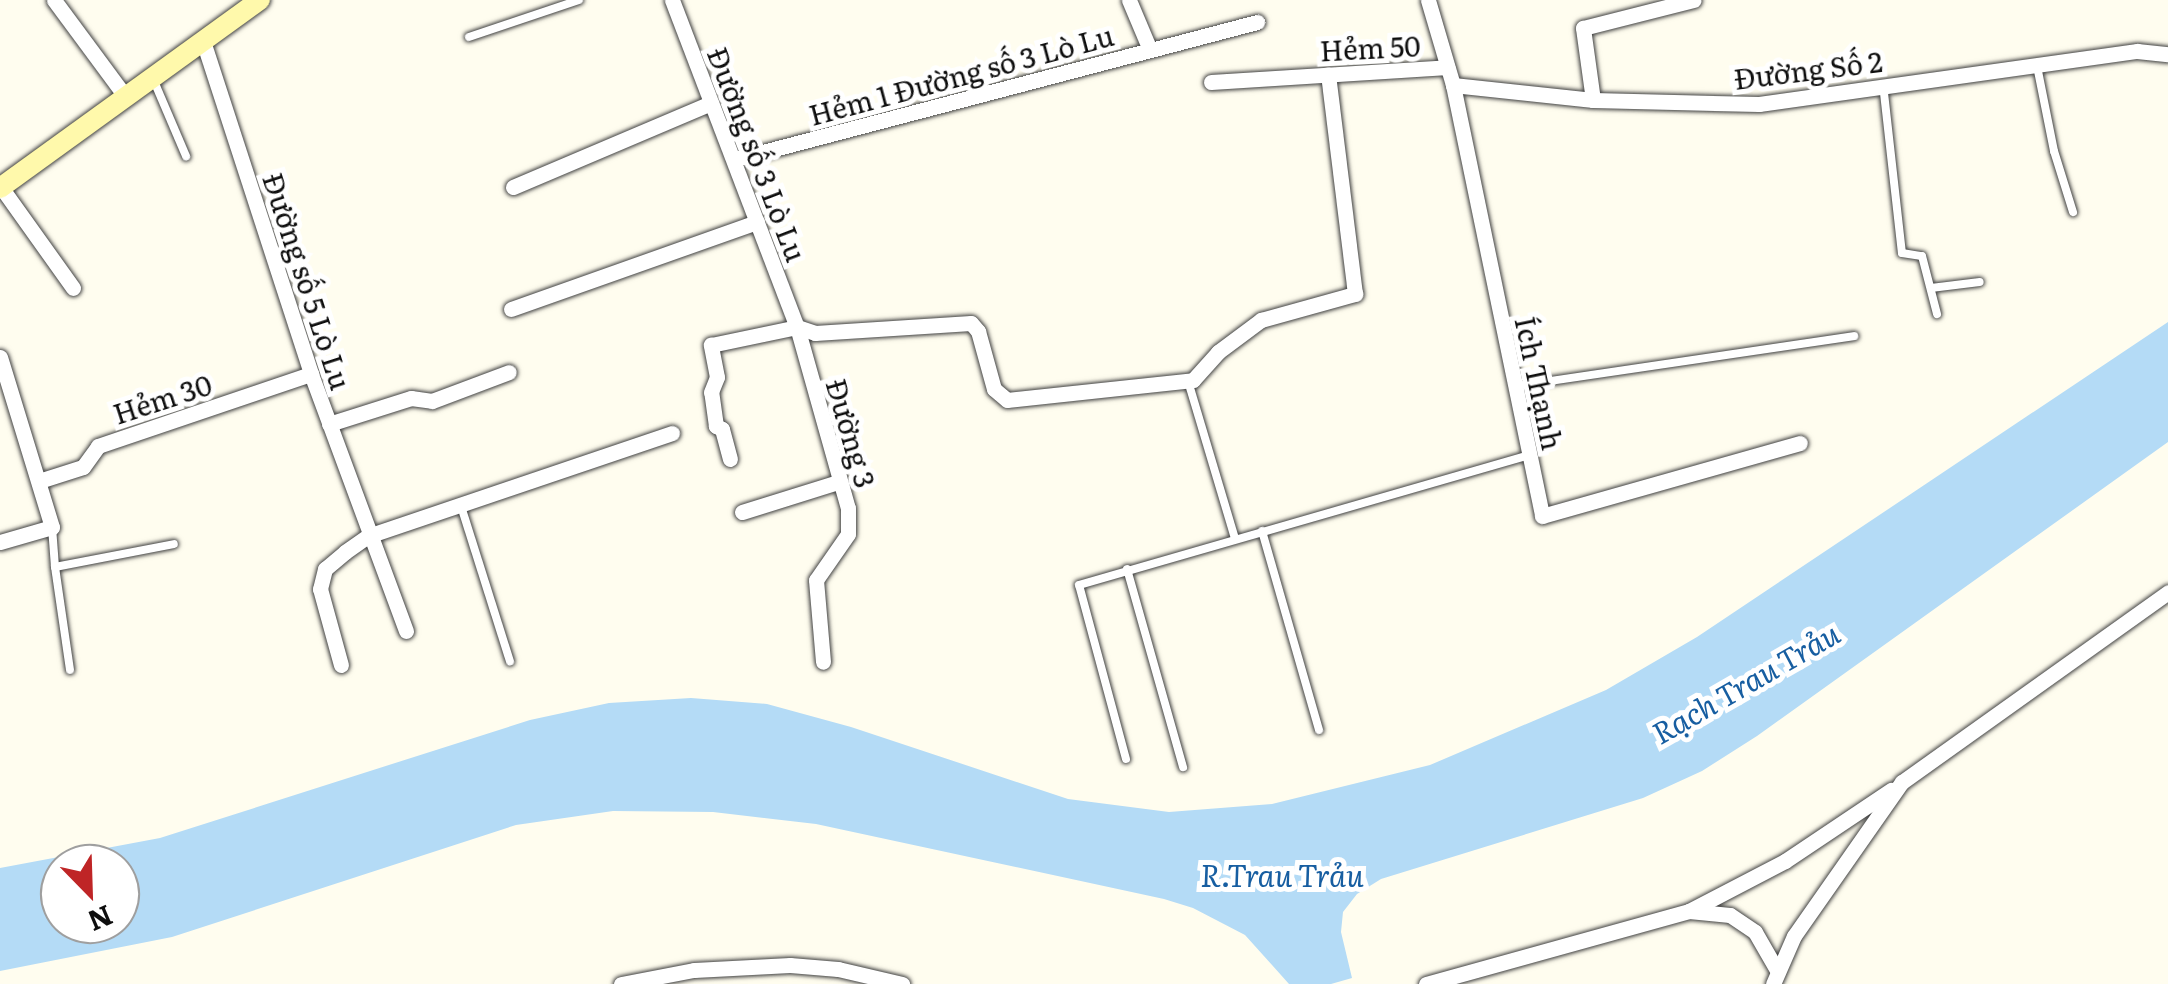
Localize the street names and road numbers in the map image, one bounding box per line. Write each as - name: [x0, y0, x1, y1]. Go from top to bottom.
- street label: Hẻm 1 Đường số 3 Lò Lu: [805, 17, 1117, 131]
- street label: Hẻm 50: [1319, 28, 1421, 66]
- street label: Đường số 3 Lò Lu: [702, 42, 814, 266]
- street label: Đường Số 2: [1732, 43, 1884, 95]
- street label: Đường số 5 Lò Lu: [257, 168, 359, 394]
- street label: Ích Thạnh: [1509, 313, 1571, 453]
- street label: Hẻm 30: [109, 366, 215, 430]
- street label: Đường 3: [820, 375, 884, 491]

